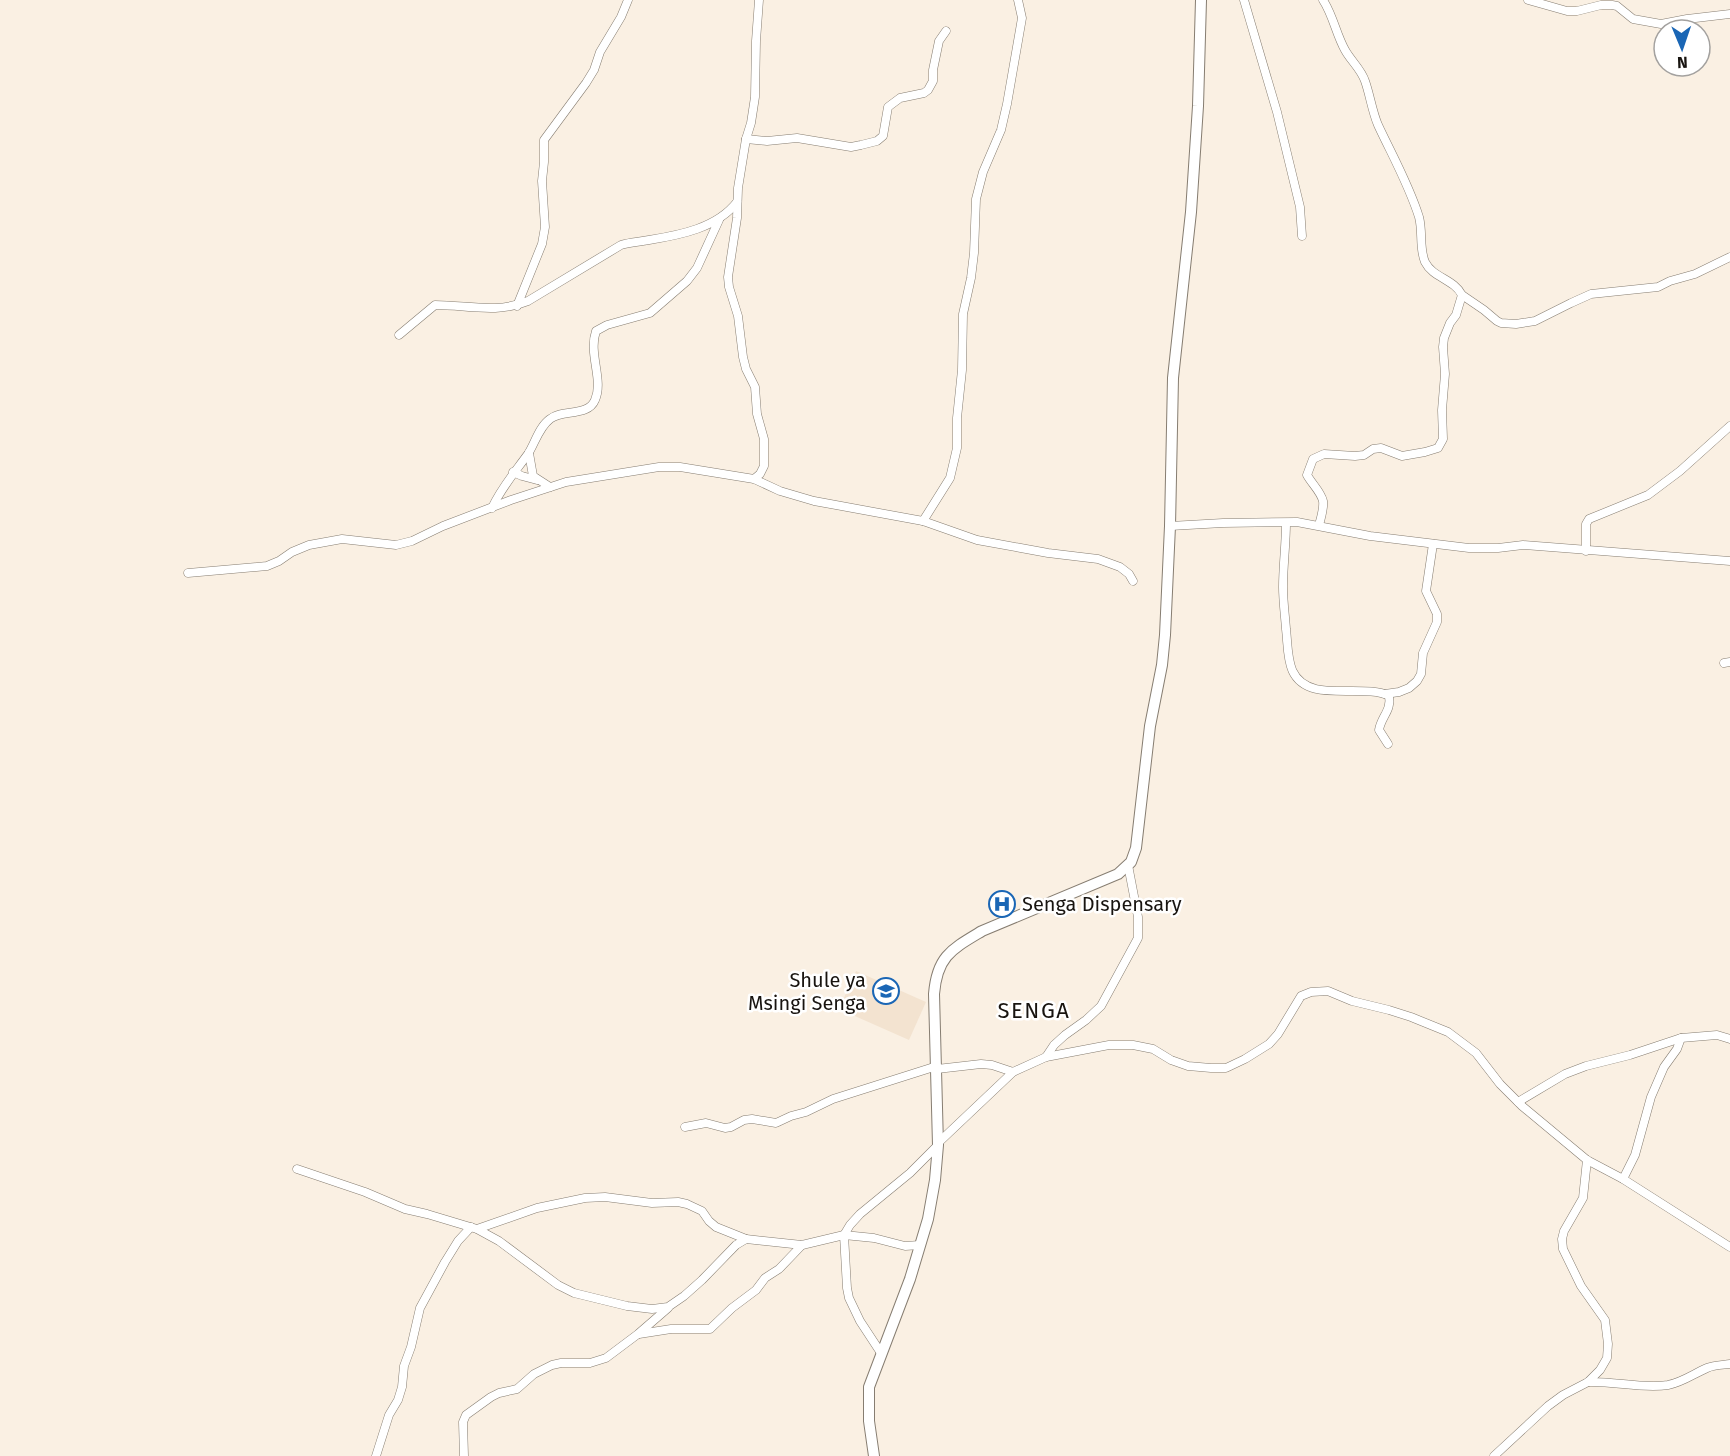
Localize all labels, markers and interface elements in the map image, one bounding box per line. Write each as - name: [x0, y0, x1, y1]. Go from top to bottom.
- north arrow: [1652, 18, 1712, 78]
- text: N: [1677, 53, 1688, 72]
- hospital icon: Senga Dispensary: [987, 889, 1017, 919]
- place label: Senga Dispensary: [1022, 892, 1182, 916]
- place label: Shule ya Msingi Senga: [748, 968, 866, 1015]
- school or university icon: Shule ya Msingi Senga: [871, 976, 901, 1006]
- district label: SENGA: [998, 997, 1070, 1024]

